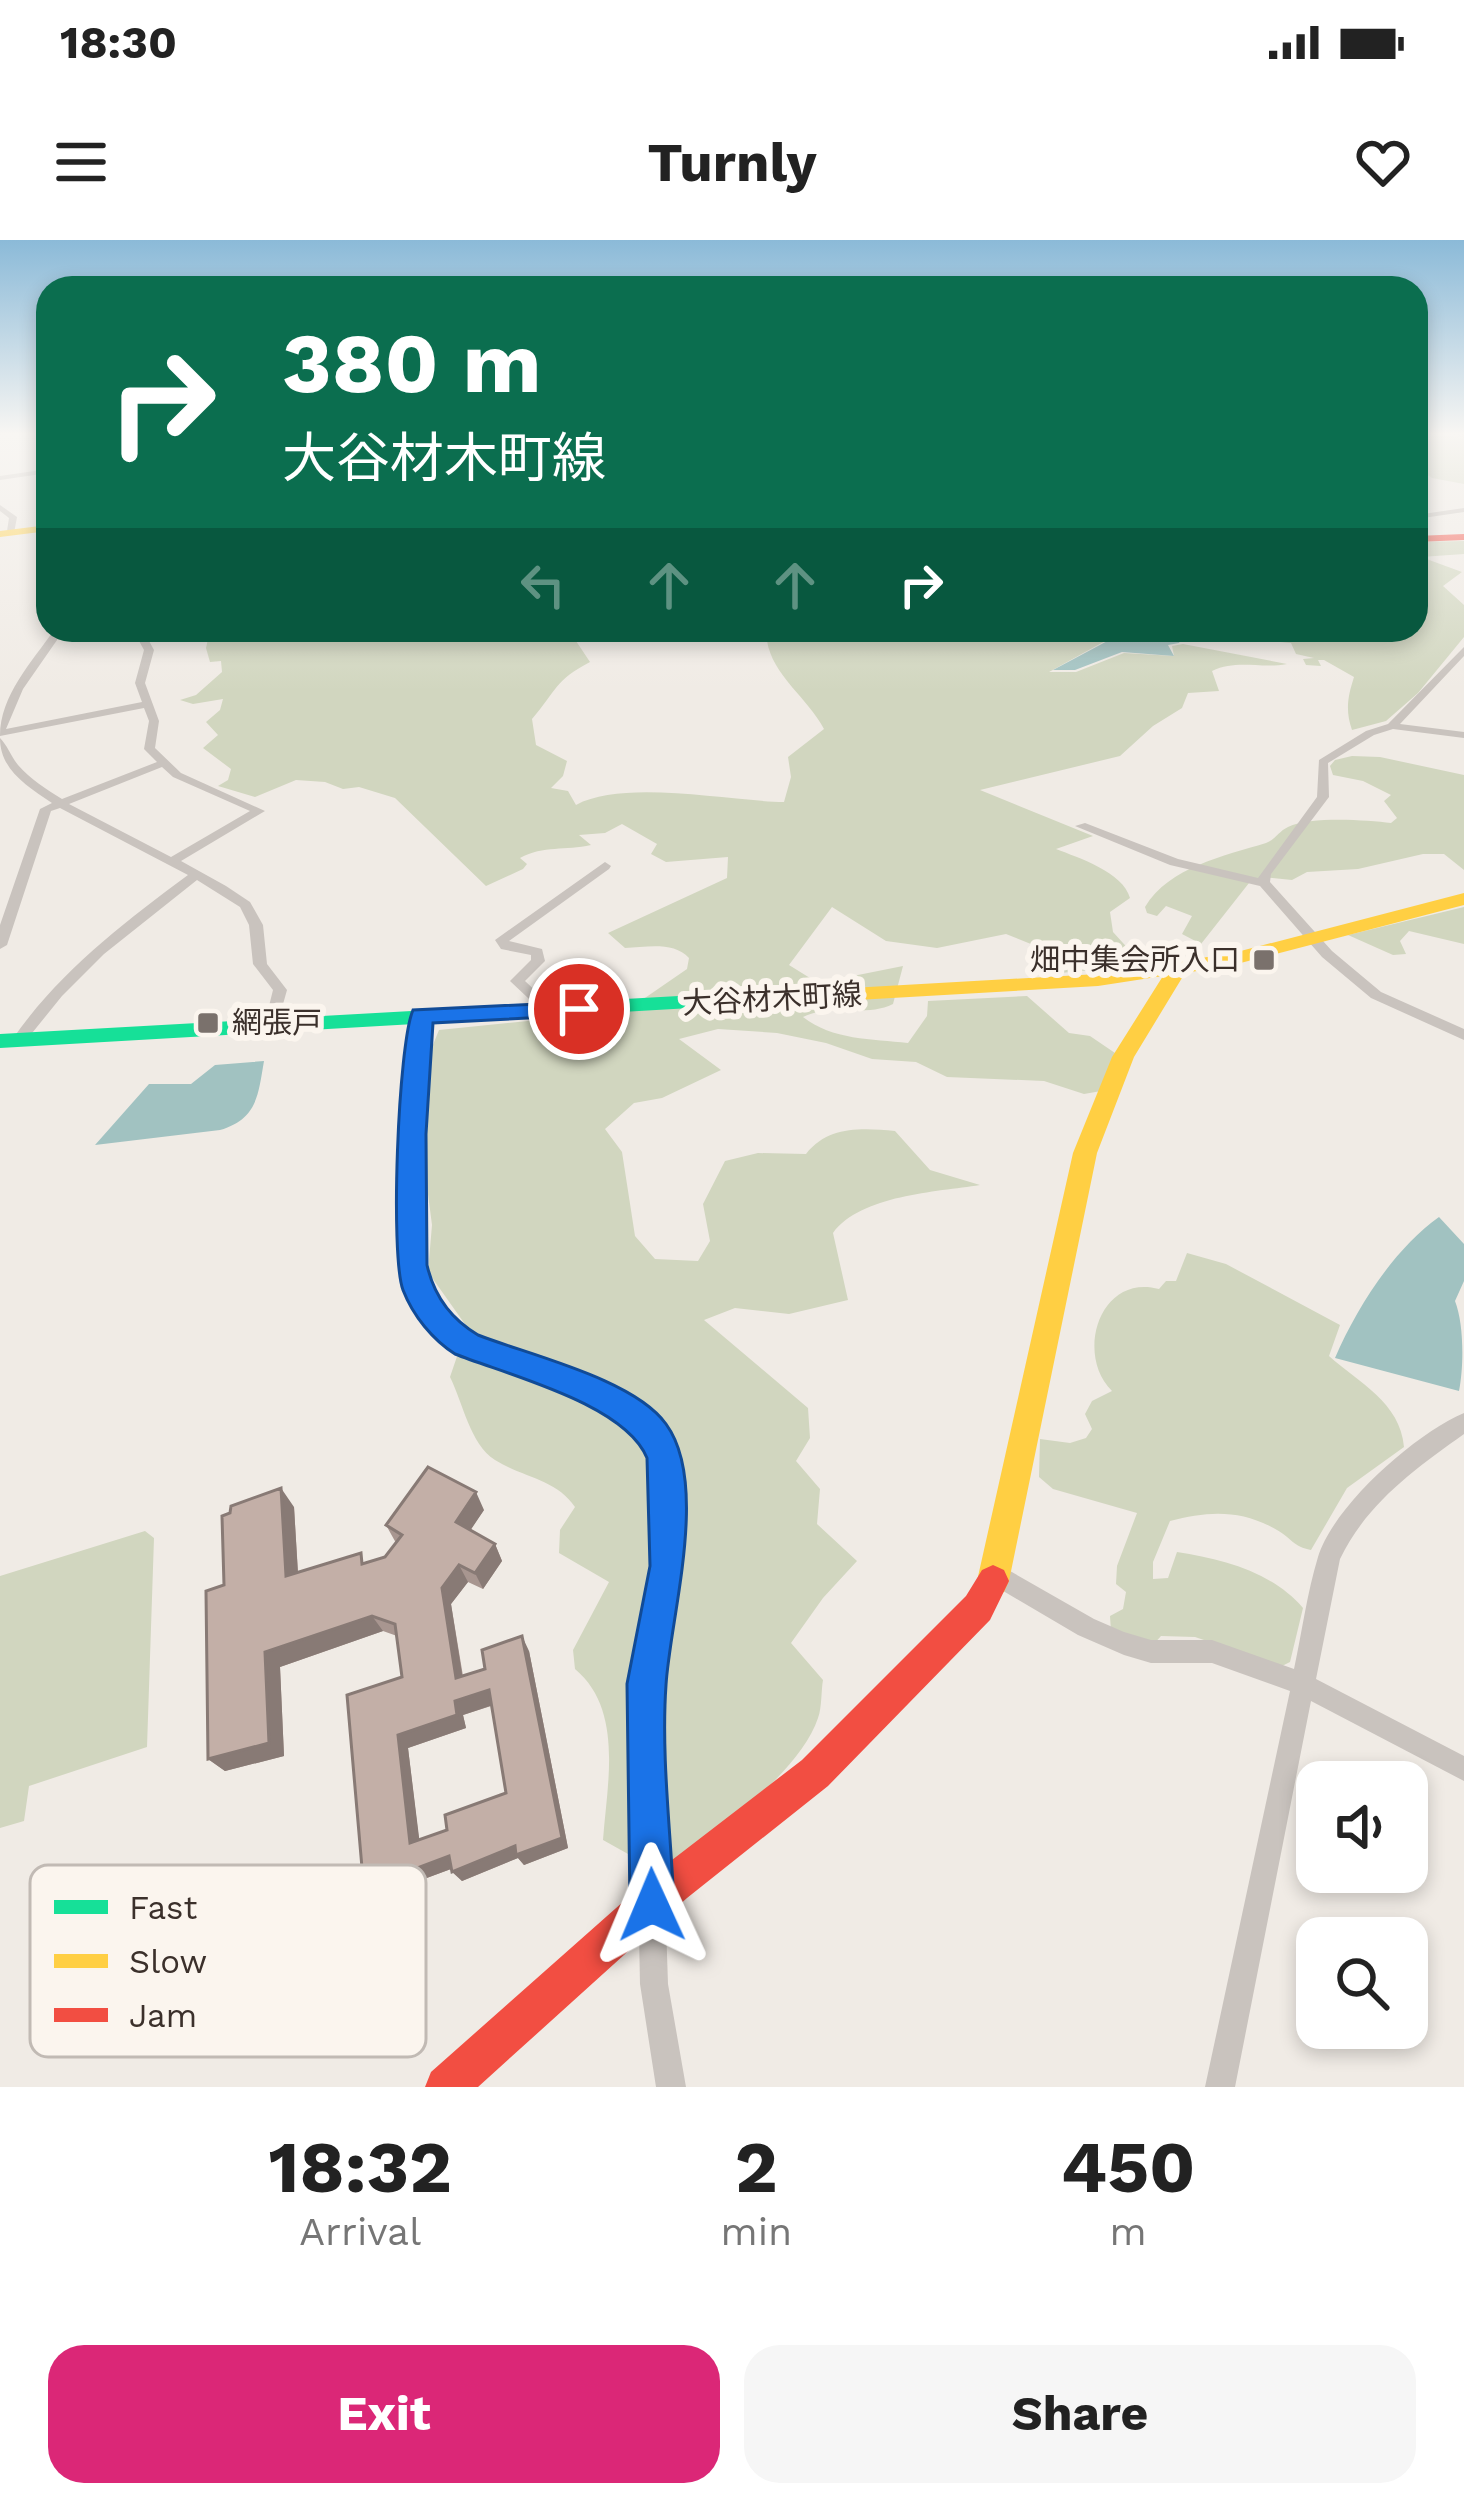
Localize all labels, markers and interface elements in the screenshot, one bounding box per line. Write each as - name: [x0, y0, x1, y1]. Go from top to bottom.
- text: 18:30: [60, 16, 177, 69]
- icon: menu: [48, 129, 114, 195]
- icon: heart: [1350, 129, 1416, 195]
- text: Turnly: [647, 131, 817, 194]
- text: 380 m: [282, 314, 542, 412]
- icon: right: [84, 324, 240, 480]
- text: 大谷材木町線: [282, 427, 606, 490]
- icon: left: [510, 552, 576, 618]
- icon: ahead: [636, 552, 702, 618]
- icon: ahead: [762, 552, 828, 618]
- icon: right: [888, 552, 954, 618]
- place label: 畑中集会所入口: [1030, 942, 1240, 977]
- marker: 畑中集会所入口: [1251, 947, 1277, 973]
- pin: [528, 958, 630, 1060]
- icon: arrive: [546, 976, 612, 1042]
- street label: 大谷材木町線: [681, 976, 863, 1021]
- place label: 網張戸: [232, 1005, 322, 1040]
- marker: 網張戸: [195, 1010, 221, 1036]
- map controls: [1296, 1761, 1428, 2049]
- button: sound: [1296, 1761, 1428, 1893]
- position arrow: [589, 1842, 715, 1968]
- legend: [30, 1865, 426, 2057]
- text: Fast: [129, 1888, 198, 1927]
- button: search: [1296, 1917, 1428, 2049]
- text: Slow: [129, 1942, 207, 1981]
- text: Jam: [129, 1996, 197, 2035]
- text: 18:32: [268, 2125, 452, 2209]
- text: 2: [735, 2125, 778, 2209]
- text: 450: [1061, 2125, 1195, 2209]
- text: Arrival: [299, 2209, 421, 2254]
- text: min: [720, 2209, 792, 2254]
- text: m: [1109, 2209, 1147, 2254]
- button: Exit: [48, 2345, 720, 2483]
- button: Share: [744, 2345, 1416, 2483]

